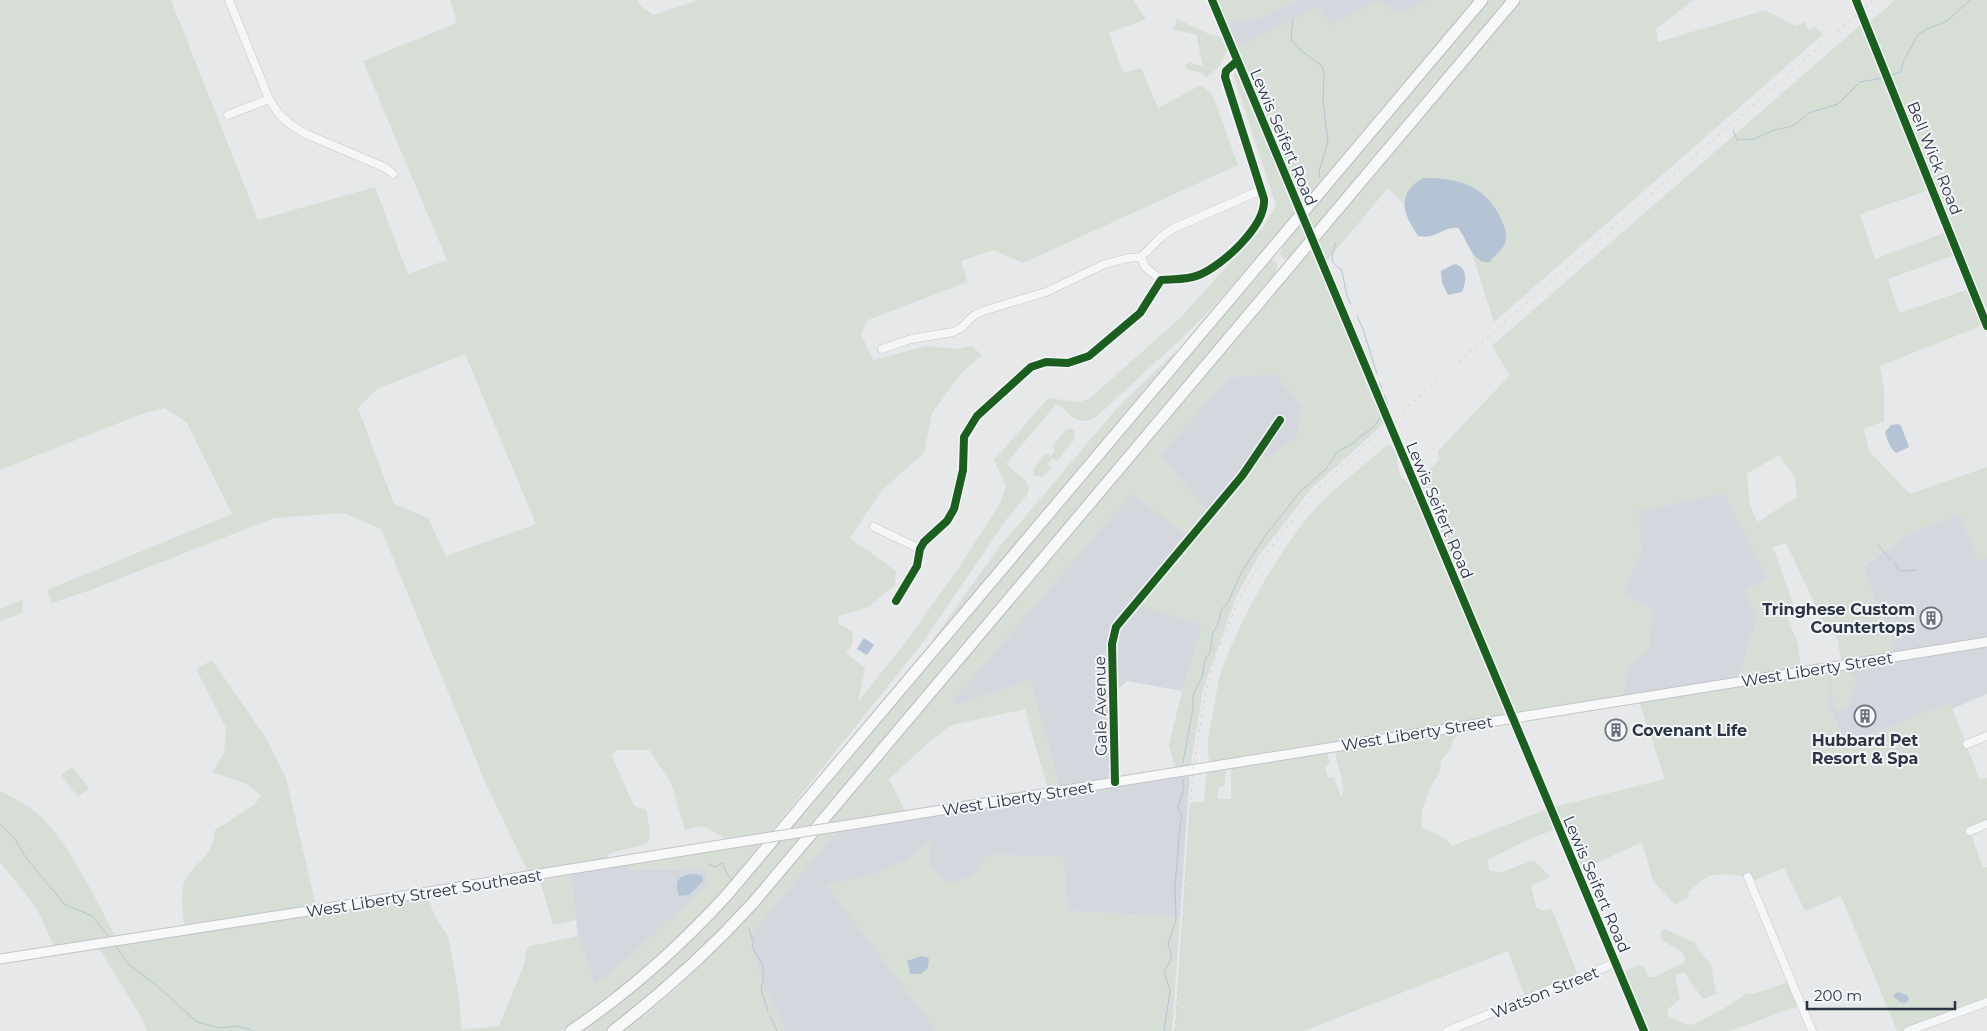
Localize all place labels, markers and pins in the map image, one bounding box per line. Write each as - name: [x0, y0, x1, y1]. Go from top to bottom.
- place label: Tringhese Custom Countertops: [1762, 600, 1915, 637]
- building icon: Tringhese Custom Countertops: [1919, 606, 1943, 630]
- building icon: Hubbard Pet Resort & Spa: [1853, 704, 1877, 728]
- building icon: Covenant Life: [1604, 718, 1628, 742]
- place label: Covenant Life: [1632, 721, 1747, 740]
- place label: Hubbard Pet Resort & Spa: [1812, 731, 1918, 768]

